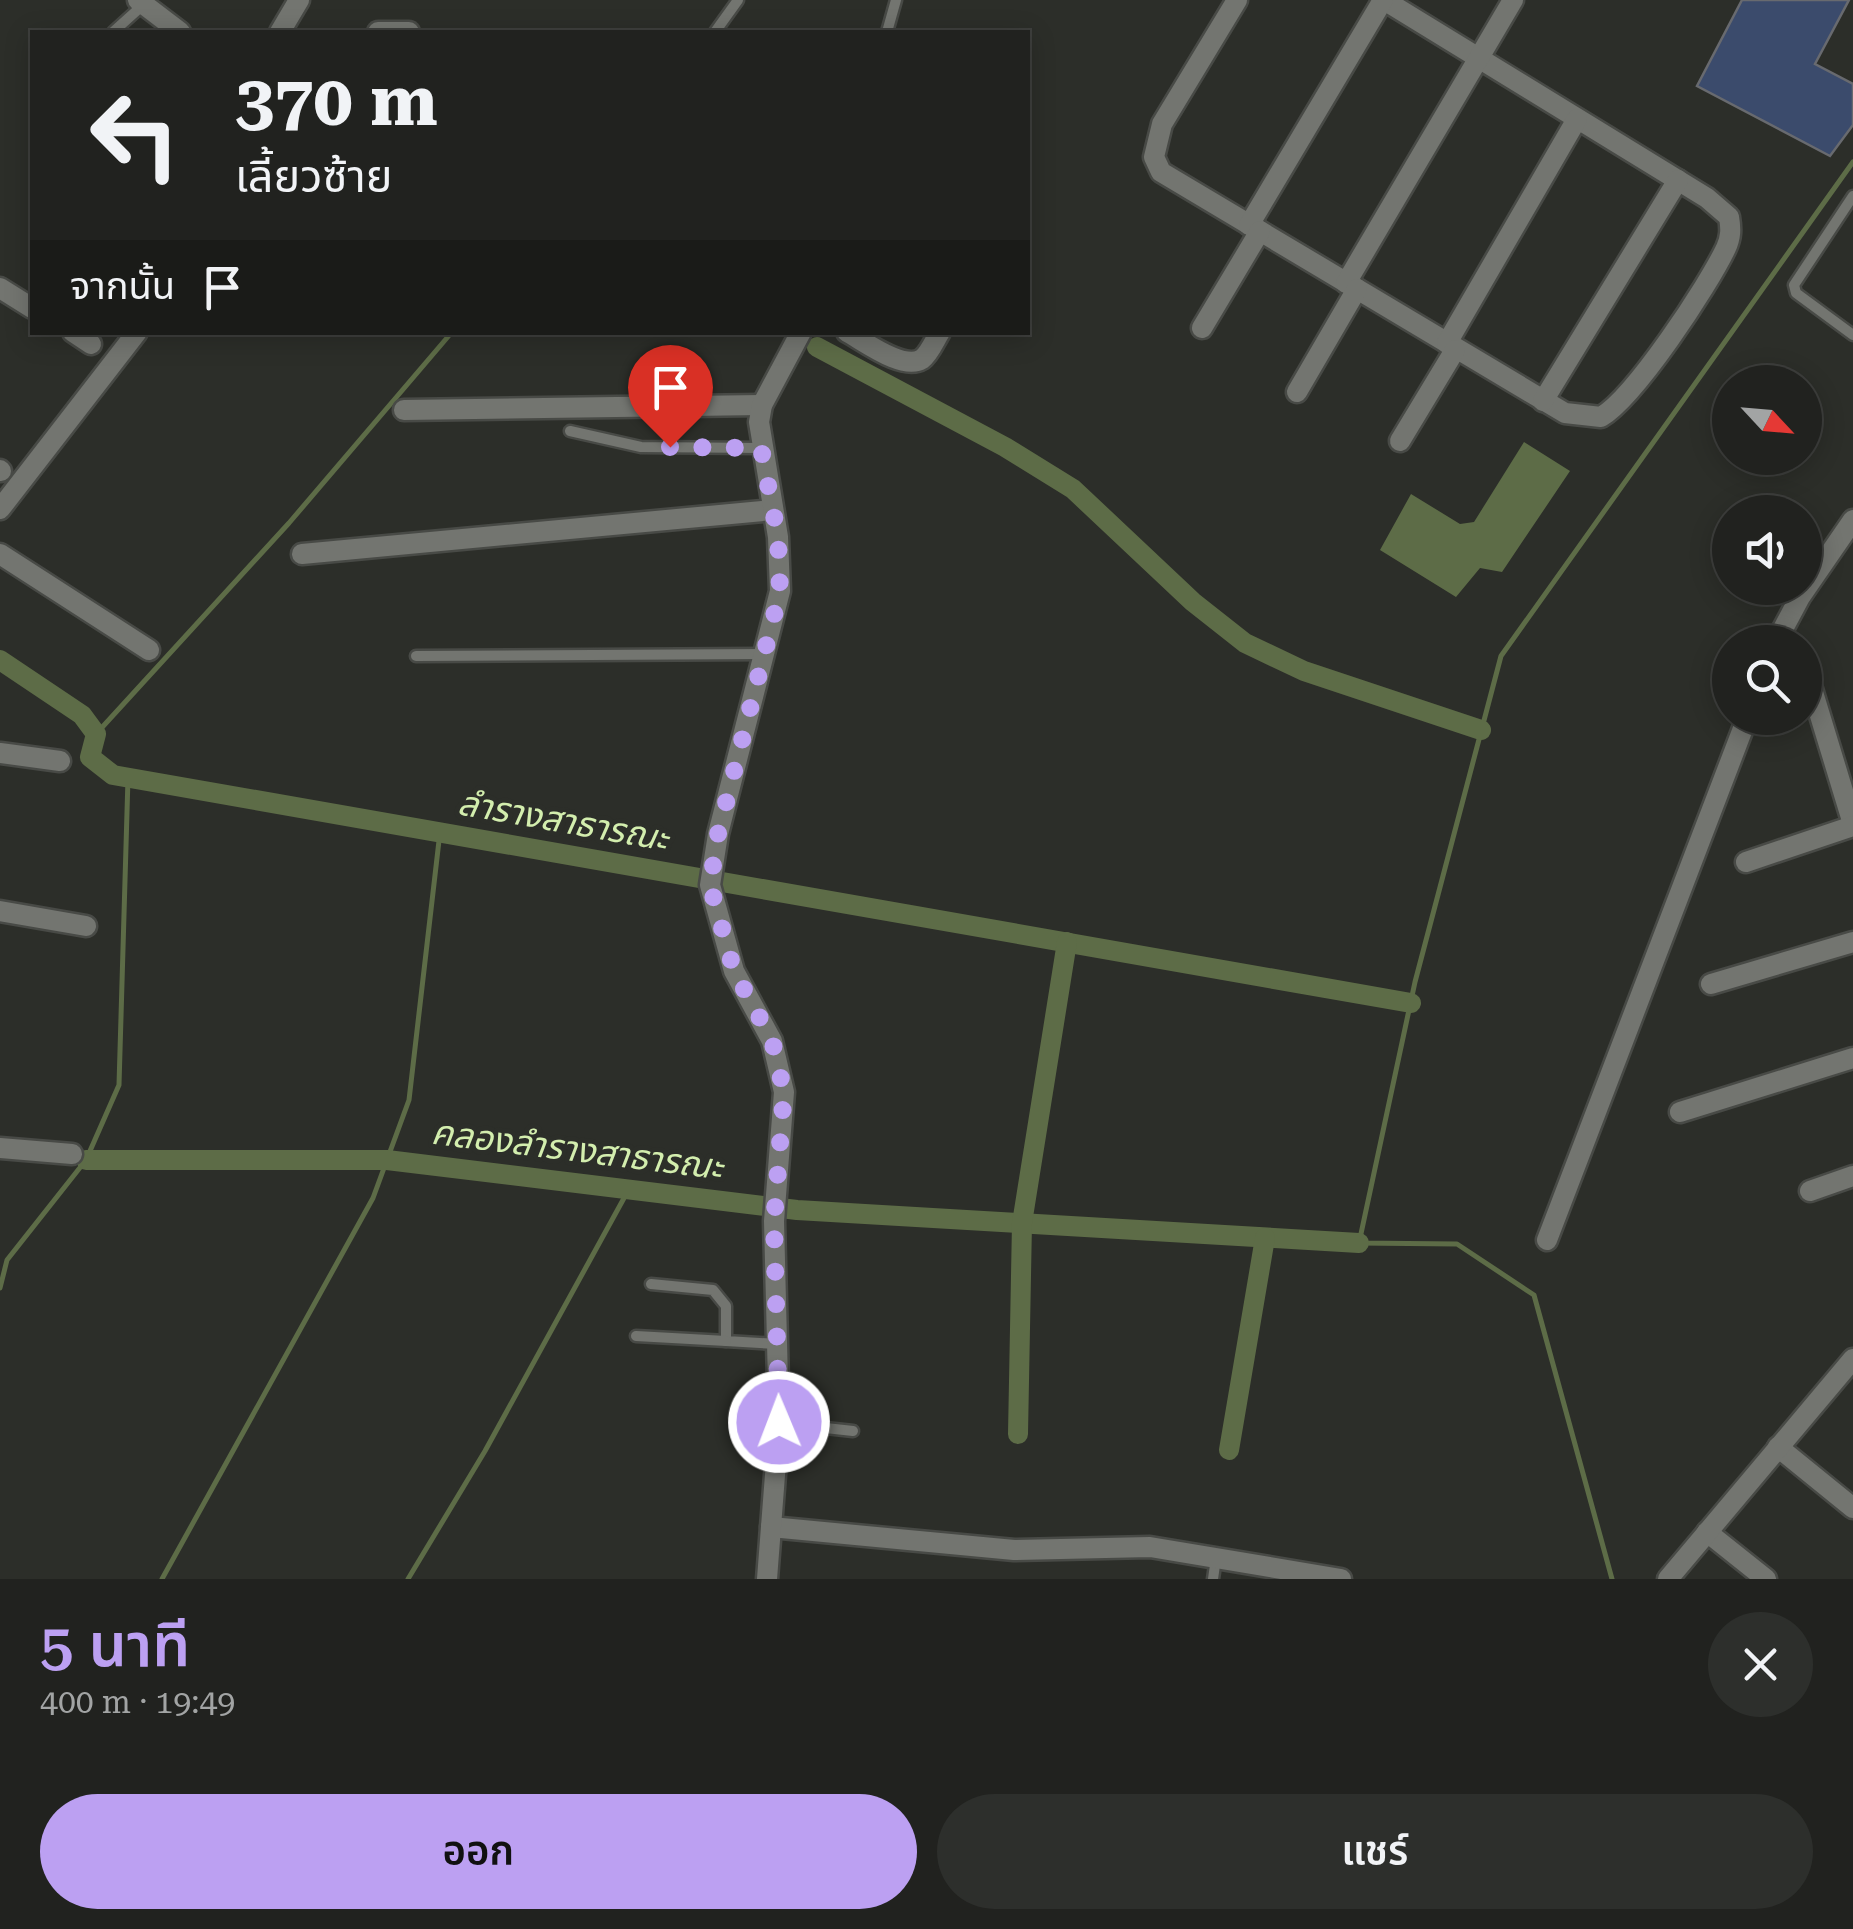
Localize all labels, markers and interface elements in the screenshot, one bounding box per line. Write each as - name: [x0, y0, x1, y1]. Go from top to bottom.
- text: 370 m: [235, 60, 438, 142]
- icon: left: [70, 70, 200, 200]
- text: เลี้ยวซ้าย: [235, 150, 392, 203]
- icon: arrive: [195, 260, 250, 315]
- text: จากนั้น: [70, 264, 175, 308]
- pin: [628, 345, 713, 448]
- icon: arrive: [643, 360, 698, 415]
- north arrow: [1712, 365, 1822, 475]
- map controls: [1712, 365, 1822, 735]
- button: sound: [1712, 495, 1822, 605]
- button: search: [1712, 625, 1822, 735]
- water label: ลำรางสาธารณะ: [455, 782, 674, 860]
- water label: คลองลำรางสาธารณะ: [429, 1112, 728, 1189]
- position arrow: [727, 1370, 831, 1474]
- text: 5 นาที: [40, 1610, 190, 1681]
- button: close: [1708, 1612, 1813, 1717]
- text: 400 m · 19:49: [40, 1683, 235, 1721]
- button: ออก: [40, 1794, 917, 1909]
- button: แชร์: [937, 1794, 1813, 1909]

